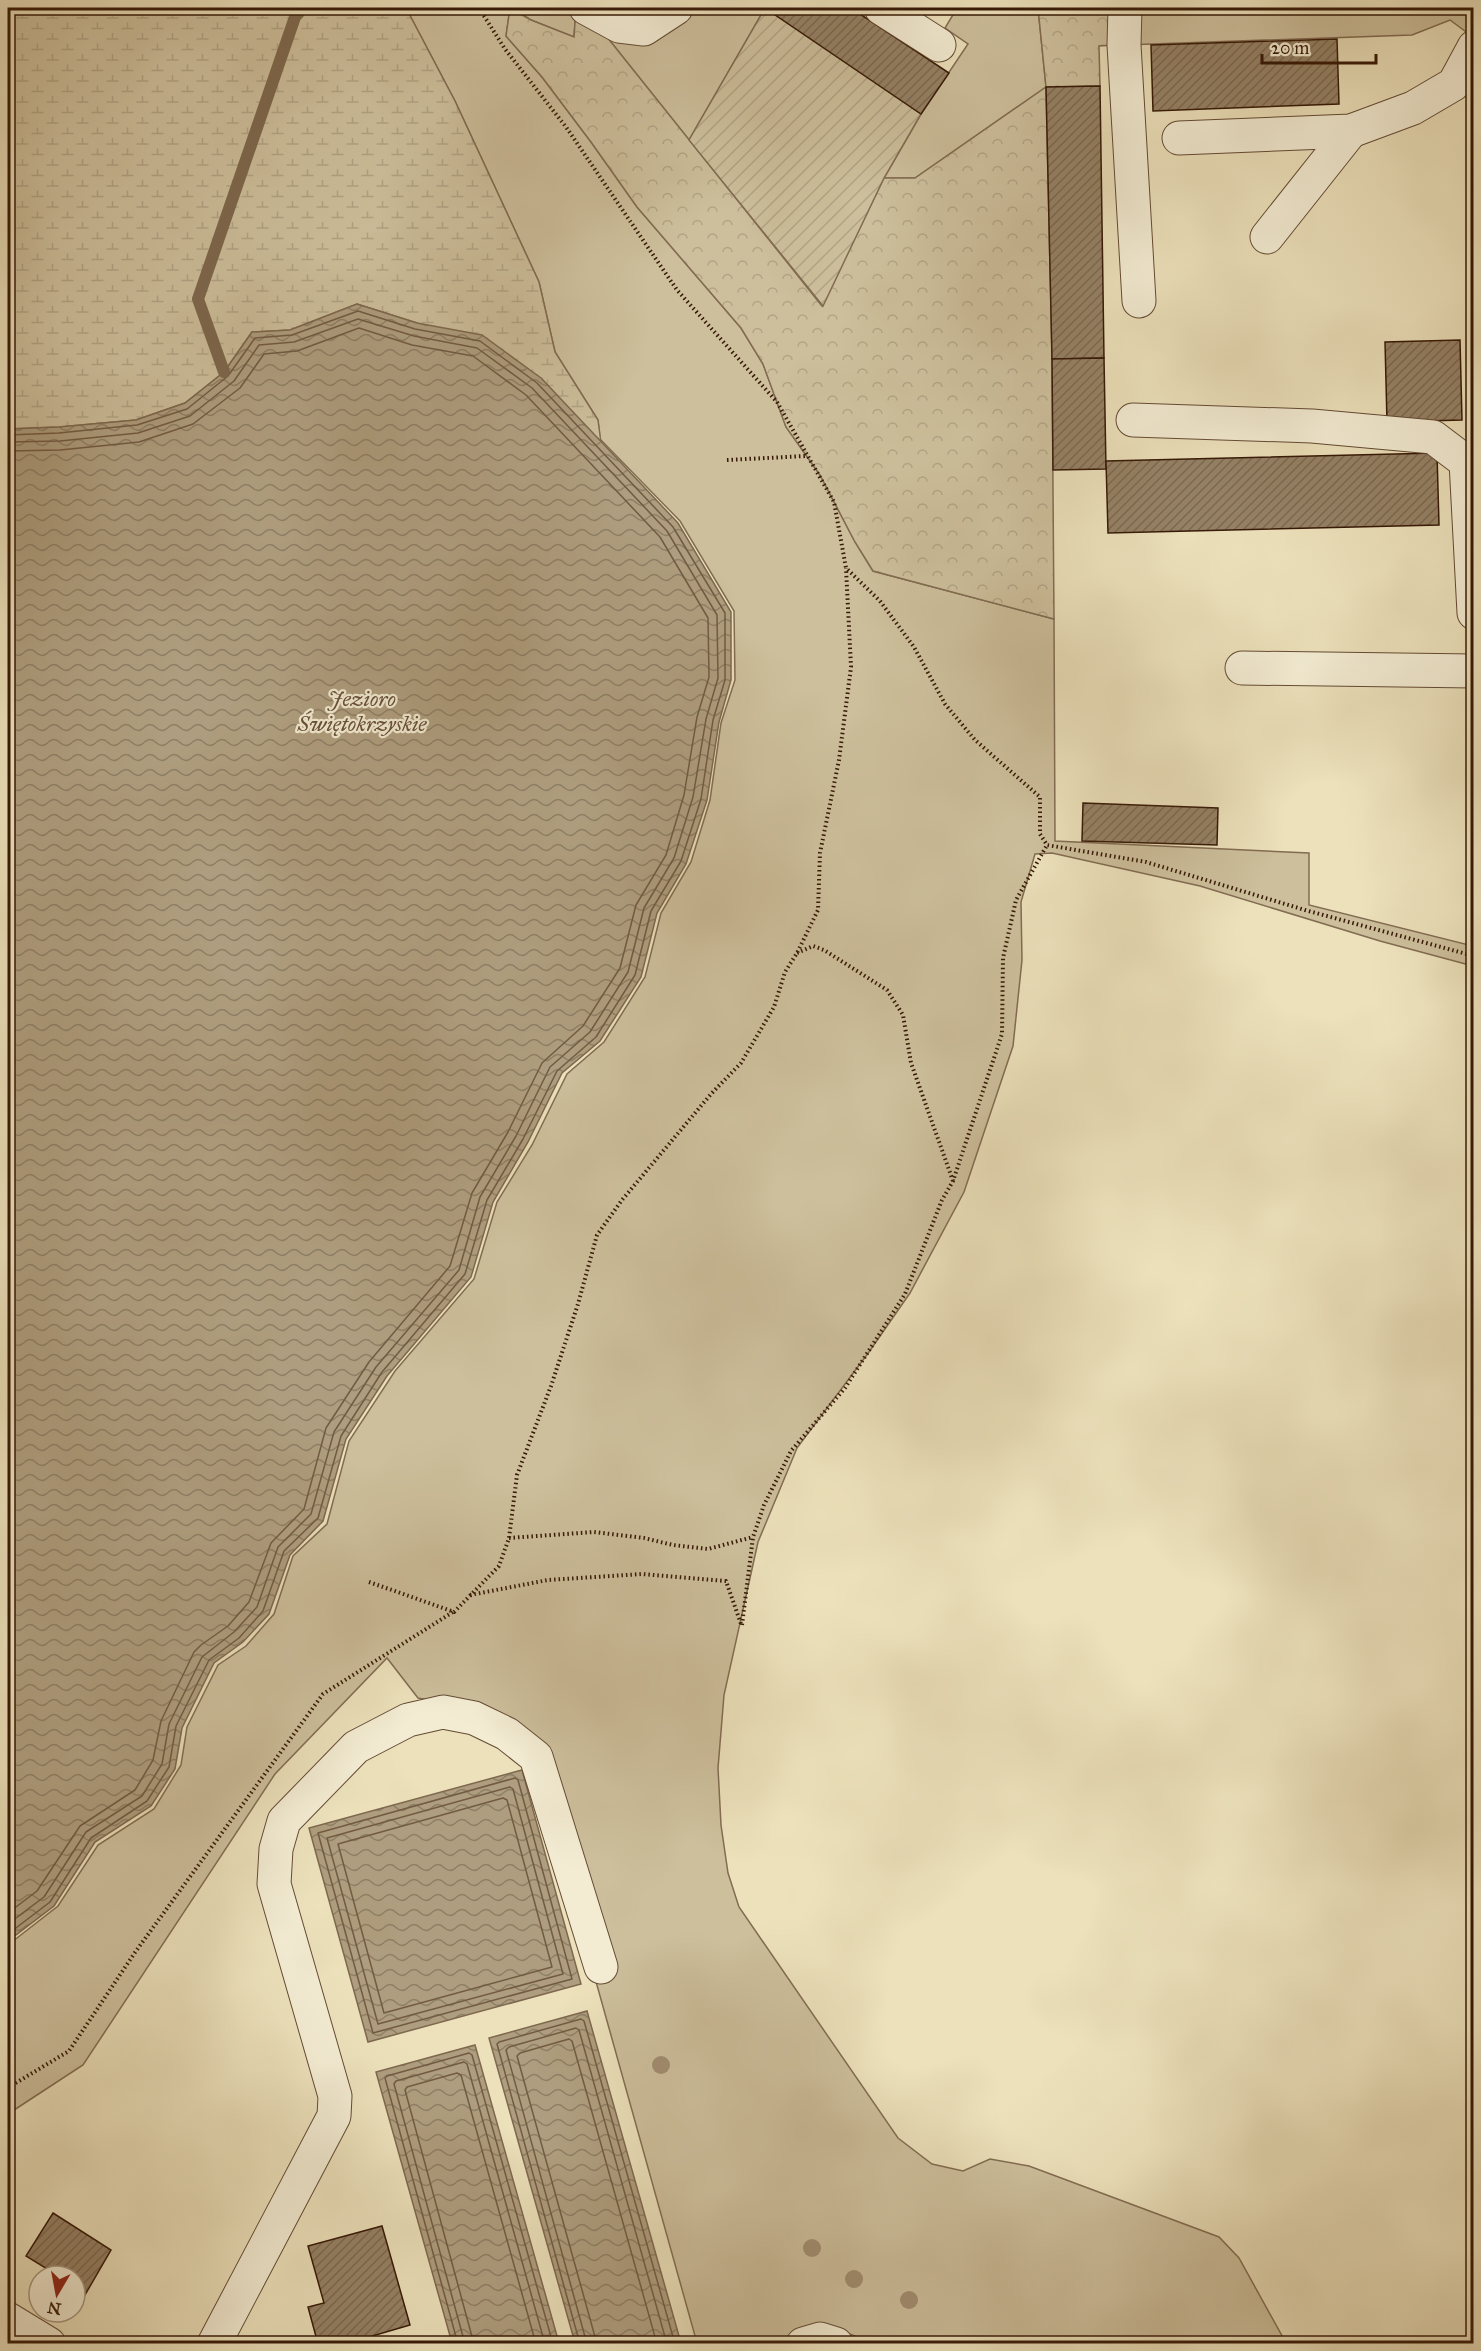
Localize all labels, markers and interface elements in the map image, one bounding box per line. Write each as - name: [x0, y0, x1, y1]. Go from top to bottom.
- scale bar: [1262, 27, 1376, 65]
- text: 20 m: [1271, 37, 1309, 59]
- water label: Jezioro Świętokrzyskie: [297, 685, 427, 737]
- north arrow: [27, 2264, 87, 2324]
- text: N: [46, 2298, 63, 2319]

